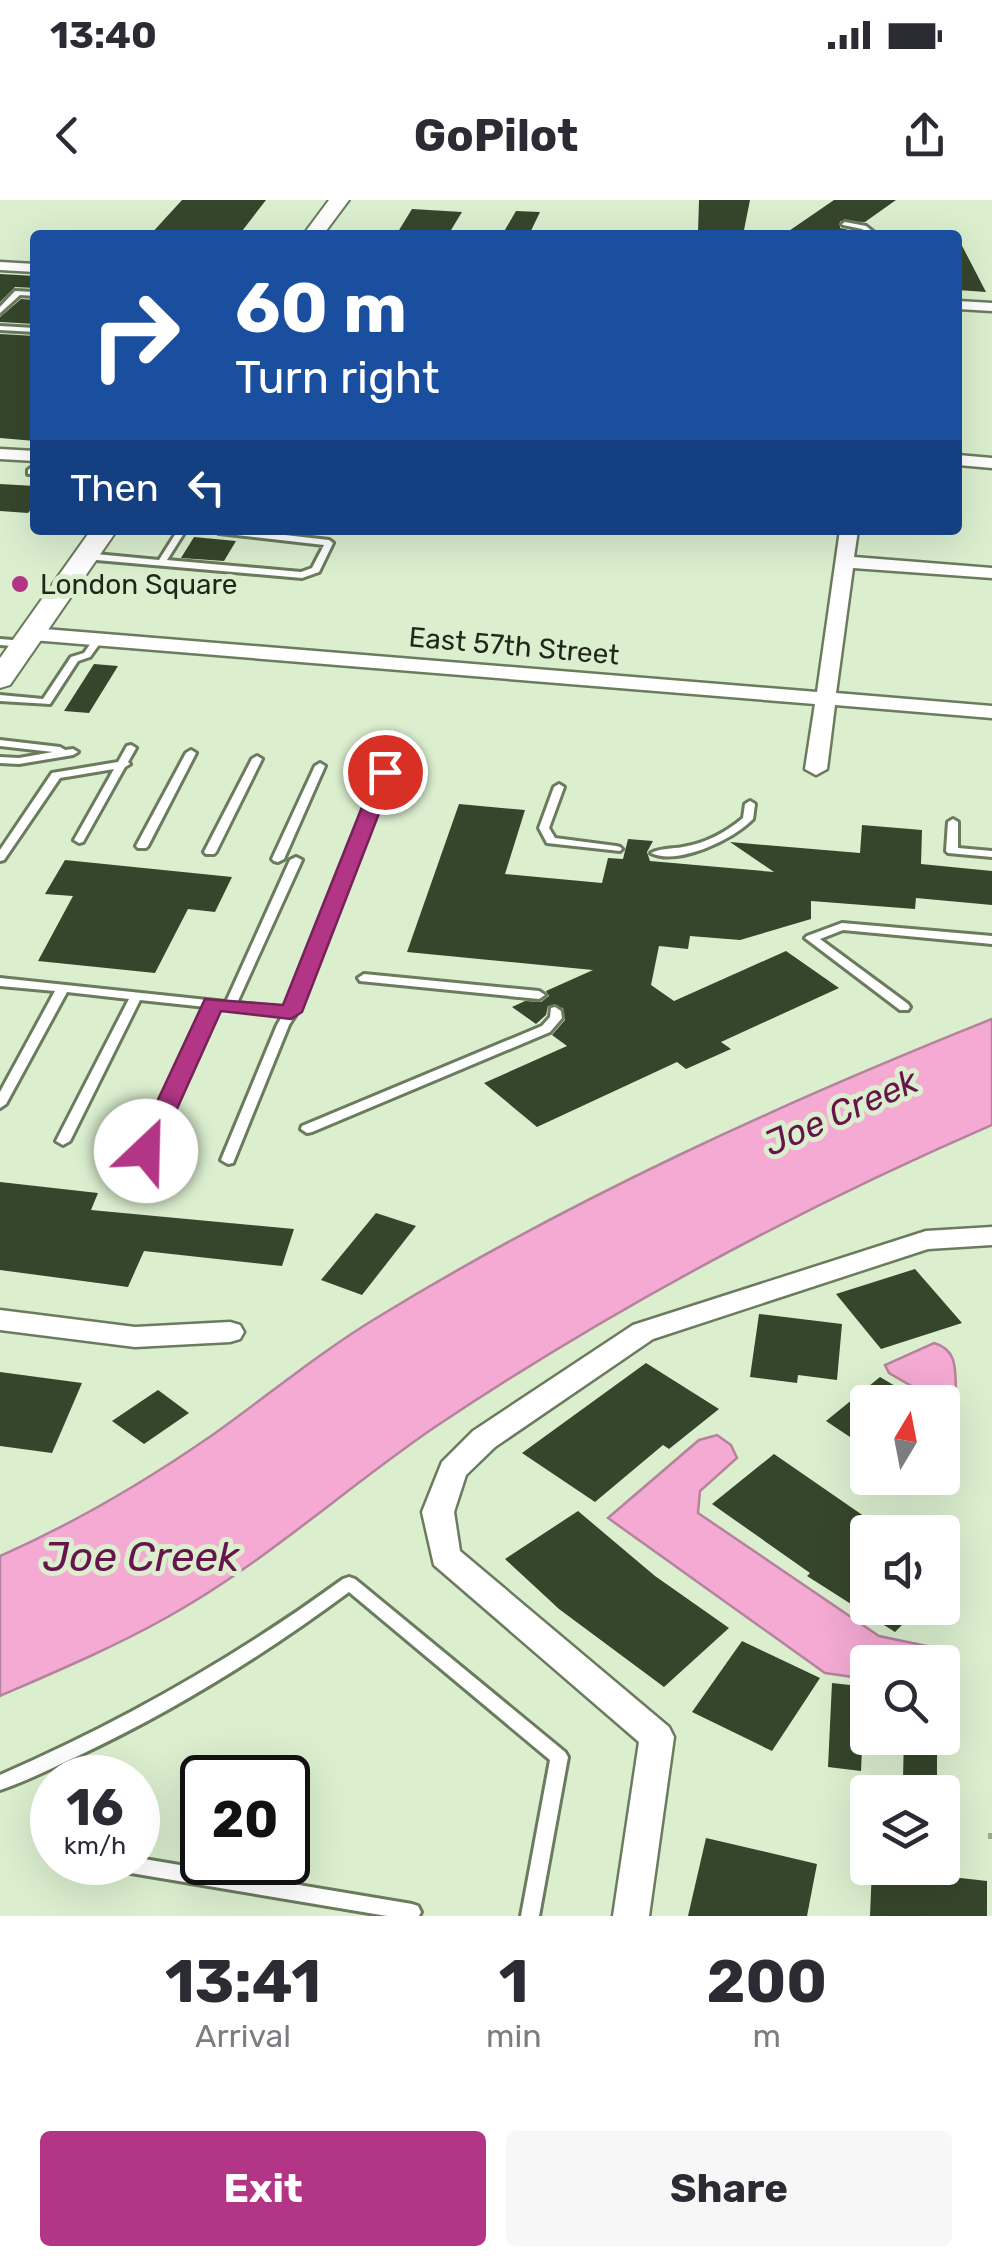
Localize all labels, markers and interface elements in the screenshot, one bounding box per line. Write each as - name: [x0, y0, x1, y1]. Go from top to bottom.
- text: 13:40: [50, 12, 157, 58]
- icon: back: [40, 108, 95, 163]
- icon: share: [897, 108, 952, 163]
- text: GoPilot: [414, 109, 578, 162]
- text: 60 m: [235, 267, 407, 350]
- icon: right: [70, 270, 200, 400]
- text: Turn right: [235, 351, 439, 404]
- icon: left: [179, 460, 234, 515]
- text: Then: [70, 465, 159, 511]
- place label: London Square: [40, 568, 238, 601]
- marker: London Square: [9, 573, 31, 595]
- street label: East 57th Street: [407, 620, 621, 672]
- pin: [343, 730, 428, 815]
- icon: arrive: [358, 745, 413, 800]
- water label: Joe Creek: [758, 1059, 925, 1165]
- position arrow: [94, 1099, 198, 1203]
- north arrow: [850, 1385, 960, 1495]
- map controls: [850, 1385, 960, 1885]
- button: sound: [850, 1515, 960, 1625]
- water label: Joe Creek: [43, 1532, 241, 1582]
- button: search: [850, 1645, 960, 1755]
- speed limit sign: 20: [180, 1755, 310, 1885]
- button: layers: [850, 1775, 960, 1885]
- text: 16: [66, 1778, 124, 1838]
- text: km/h: [64, 1831, 126, 1860]
- text: 13:41: [165, 1946, 321, 2017]
- text: 1: [499, 1946, 529, 2017]
- text: 200: [706, 1946, 827, 2017]
- text: Arrival: [195, 2017, 291, 2055]
- text: min: [486, 2017, 542, 2055]
- text: m: [753, 2017, 781, 2055]
- button: Exit: [40, 2131, 486, 2246]
- button: Share: [506, 2131, 952, 2246]

